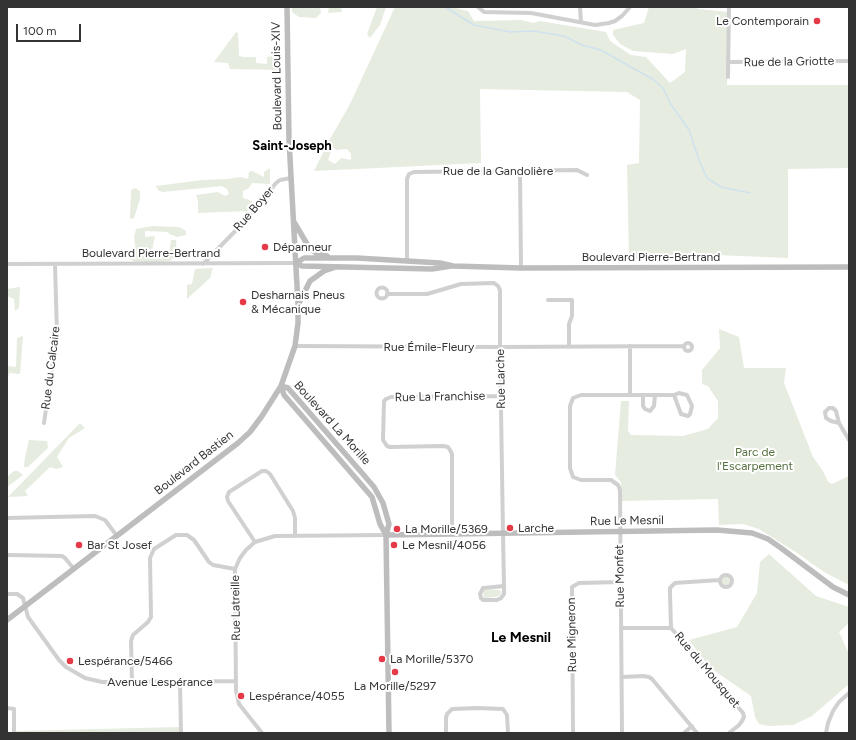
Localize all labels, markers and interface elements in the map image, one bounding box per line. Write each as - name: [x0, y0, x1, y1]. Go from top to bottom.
- place label: Le Contemporain: [716, 14, 809, 28]
- scale bar: [18, 16, 83, 42]
- marker: Le Contemporain: [812, 16, 822, 26]
- street label: Boulevard Louis-XIV: [269, 22, 285, 130]
- text: 100 m: [23, 24, 57, 38]
- street label: Rue de la Griotte: [744, 54, 834, 70]
- district label: Saint-Joseph: [252, 138, 332, 154]
- street label: Rue de la Gandolière: [443, 164, 553, 178]
- street label: Rue Boyer: [231, 184, 277, 234]
- place label: Dépanneur: [273, 240, 332, 254]
- marker: Dépanneur: [260, 242, 270, 252]
- street label: Boulevard Pierre-Bertrand: [82, 246, 220, 260]
- street label: Boulevard Pierre-Bertrand: [582, 250, 720, 264]
- place label: Desharnais Pneus & Mécanique: [251, 288, 345, 316]
- marker: Desharnais Pneus & Mécanique: [238, 297, 248, 307]
- street label: Rue du Calcaire: [39, 326, 63, 410]
- street label: Rue Émile-Fleury: [384, 340, 474, 354]
- street label: Rue Larche: [493, 349, 509, 409]
- street label: Boulevard La Morille: [291, 378, 373, 468]
- street label: Rue La Franchise: [395, 389, 485, 405]
- street label: Boulevard Bastien: [152, 428, 236, 498]
- park label: Parc de l'Escarpement: [717, 445, 793, 473]
- street label: Rue Le Mesnil: [590, 513, 664, 529]
- place label: Larche: [518, 521, 554, 535]
- place label: La Morille/5369: [405, 522, 488, 536]
- marker: Larche: [505, 523, 515, 533]
- marker: La Morille/5369: [392, 524, 402, 534]
- place label: Bar St Josef: [87, 538, 152, 552]
- place label: Le Mesnil/4056: [402, 538, 486, 552]
- marker: Bar St Josef: [74, 540, 84, 550]
- marker: Le Mesnil/4056: [389, 540, 399, 550]
- street label: Rue Monfet: [612, 544, 628, 608]
- street label: Rue Latreille: [228, 575, 244, 641]
- street label: Rue Migneron: [564, 598, 580, 672]
- street label: Rue du Mousquet: [671, 629, 743, 711]
- district label: Le Mesnil: [491, 630, 551, 646]
- place label: La Morille/5370: [390, 652, 473, 666]
- place label: Lespérance/5466: [78, 654, 173, 668]
- marker: La Morille/5370: [377, 654, 387, 664]
- marker: Lespérance/5466: [65, 656, 75, 666]
- marker: La Morille/5297: [390, 667, 400, 677]
- street label: Avenue Lespérance: [107, 675, 213, 689]
- place label: La Morille/5297: [354, 679, 436, 693]
- place label: Lespérance/4055: [249, 689, 345, 703]
- marker: Lespérance/4055: [236, 691, 246, 701]

